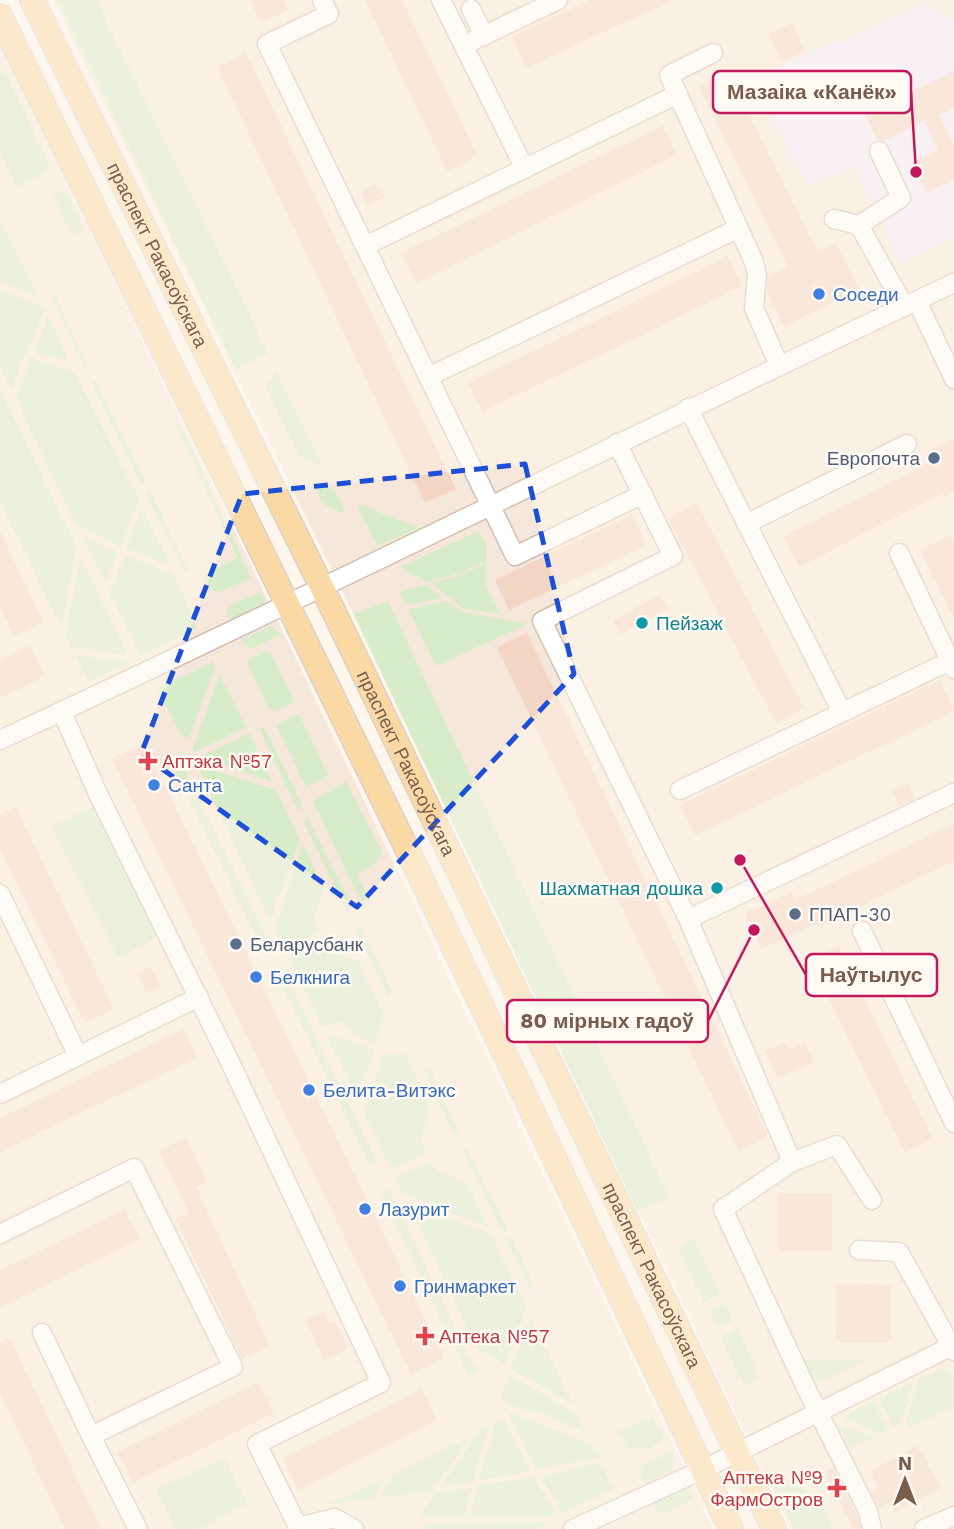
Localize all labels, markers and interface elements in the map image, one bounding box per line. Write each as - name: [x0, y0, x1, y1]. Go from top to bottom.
- callout: Мазаіка «Канёк»: [713, 71, 911, 113]
- text: Мазаіка «Канёк»: [727, 79, 897, 104]
- street label: праспект Ракасоўскага: [102, 159, 213, 351]
- place label: Соседи: [833, 283, 899, 306]
- marker: Соседи: [811, 286, 827, 302]
- place label: Европочта: [827, 447, 920, 470]
- marker: Европочта: [926, 450, 942, 466]
- place label: Пейзаж: [656, 612, 723, 635]
- marker: Пейзаж: [634, 615, 650, 631]
- street label: праспект Ракасоўскага: [352, 667, 461, 860]
- place label: Аптэка №57: [162, 750, 272, 773]
- marker: Аптэка №57: [140, 753, 156, 769]
- place label: Санта: [168, 774, 222, 797]
- marker: Санта: [146, 777, 162, 793]
- place label: Шахматная дошка: [540, 877, 703, 900]
- marker: Шахматная дошка: [709, 880, 725, 896]
- place label: ГПАП-30: [809, 903, 891, 926]
- marker: ГПАП-30: [787, 906, 803, 922]
- place label: Беларусбанк: [250, 933, 364, 956]
- marker: Беларусбанк: [228, 936, 244, 952]
- callout: Наўтылус: [806, 954, 937, 996]
- text: Наўтылус: [820, 962, 923, 987]
- place label: Белкнига: [270, 966, 350, 989]
- marker: Белкнига: [248, 969, 264, 985]
- callout: 80 мірных гадоў: [507, 1000, 708, 1042]
- text: 80 мірных гадоў: [520, 1008, 694, 1033]
- place label: Белита-Витэкс: [323, 1079, 456, 1102]
- marker: Белита-Витэкс: [301, 1082, 317, 1098]
- street label: праспект Ракасоўскага: [597, 1179, 706, 1372]
- place label: Лазурит: [379, 1198, 450, 1221]
- marker: Лазурит: [357, 1201, 373, 1217]
- place label: Гринмаркет: [414, 1275, 517, 1298]
- marker: Гринмаркет: [392, 1278, 408, 1294]
- place label: Аптека №57: [439, 1325, 549, 1348]
- marker: Аптека №57: [417, 1328, 433, 1344]
- north arrow: [870, 1445, 940, 1515]
- text: N: [898, 1452, 912, 1475]
- place label: Аптека №9 ФармОстров: [710, 1466, 823, 1511]
- marker: Аптека №9 ФармОстров: [829, 1480, 845, 1496]

